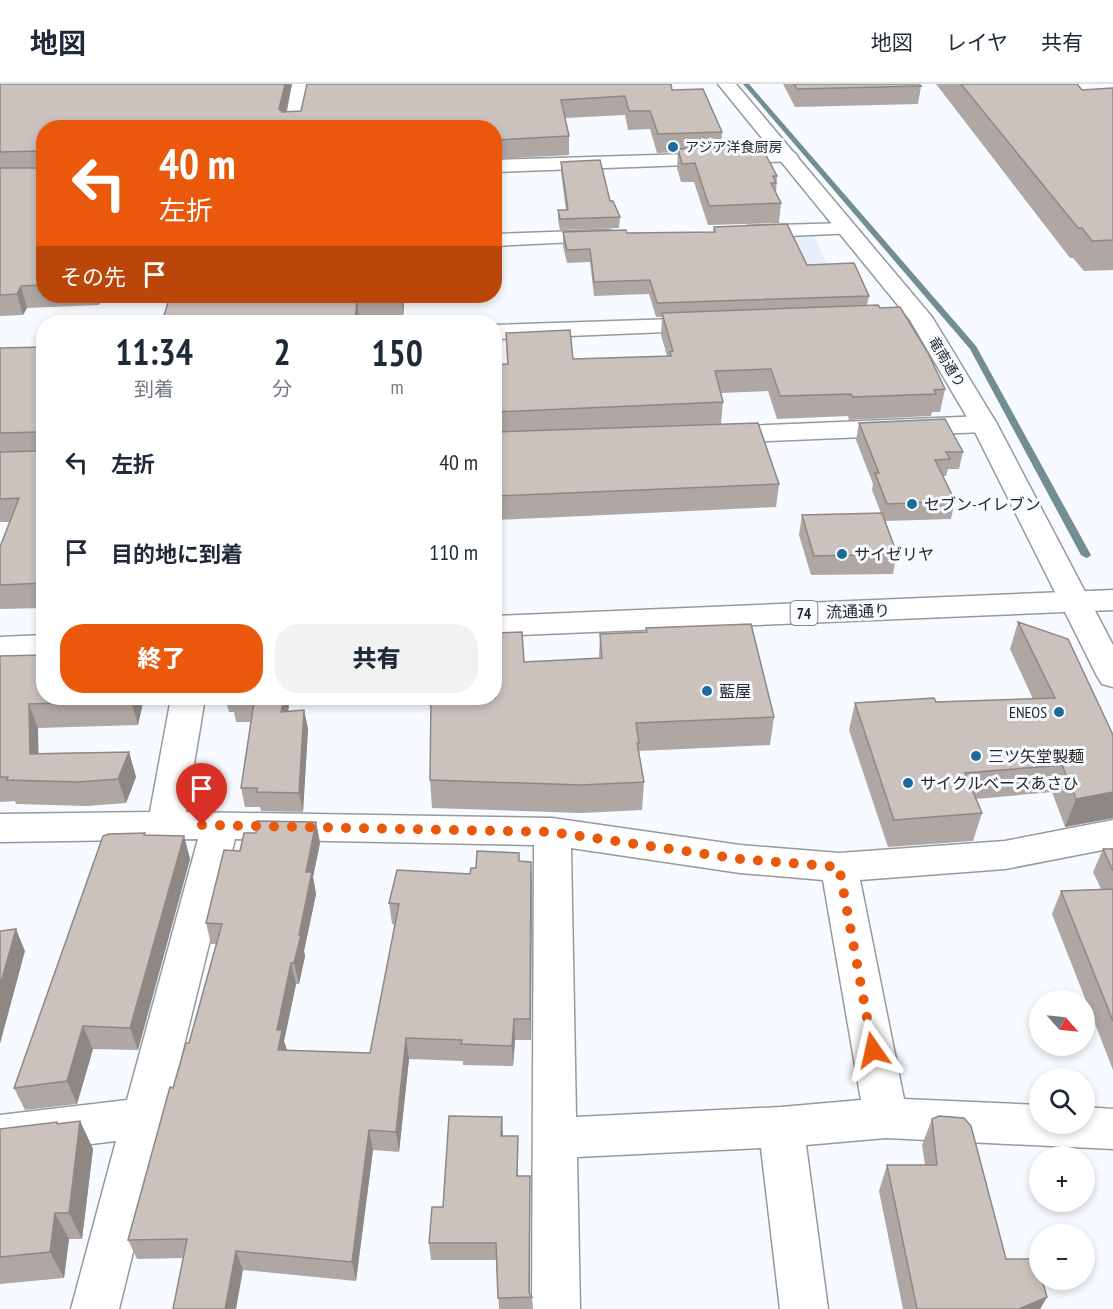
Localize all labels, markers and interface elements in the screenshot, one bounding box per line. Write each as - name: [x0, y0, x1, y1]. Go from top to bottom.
- text: 地図: [30, 24, 86, 61]
- text: 地図: [871, 29, 913, 56]
- text: レイヤ: [946, 29, 1008, 56]
- text: 共有: [1041, 29, 1083, 56]
- text: 40 m: [159, 136, 236, 191]
- place label: アジア洋食厨房: [685, 138, 782, 156]
- marker: アジア洋食厨房: [666, 140, 680, 154]
- icon: left: [60, 144, 138, 222]
- text: 左折: [159, 193, 213, 227]
- icon: arrive: [138, 258, 171, 291]
- text: その先: [60, 263, 126, 291]
- text: 11:34: [115, 328, 193, 375]
- text: 2: [274, 328, 291, 375]
- text: 150: [371, 329, 423, 376]
- street label: 竜南通り: [925, 333, 969, 391]
- text: m: [391, 374, 404, 400]
- text: 到着: [134, 376, 174, 402]
- text: 分: [272, 376, 292, 402]
- icon: left: [60, 446, 93, 479]
- text: 40 m: [439, 448, 478, 476]
- text: 左折: [111, 450, 155, 478]
- place label: セブン-イレブン: [924, 494, 1041, 514]
- marker: セブン-イレブン: [905, 497, 919, 511]
- icon: arrive: [60, 536, 93, 569]
- text: 110 m: [429, 538, 478, 566]
- text: 目的地に到着: [111, 540, 243, 568]
- place label: サイゼリヤ: [854, 544, 934, 564]
- marker: サイゼリヤ: [835, 547, 849, 561]
- street label: 流通通り: [826, 600, 890, 622]
- road number: 74: [790, 601, 818, 625]
- button: 終了: [60, 624, 263, 693]
- button: 共有: [275, 624, 478, 693]
- place label: 藍屋: [719, 681, 751, 701]
- marker: 藍屋: [700, 684, 714, 698]
- place label: ENEOS: [1009, 702, 1047, 722]
- marker: ENEOS: [1052, 705, 1066, 719]
- place label: 三ツ矢堂製麺: [988, 746, 1084, 766]
- marker: 三ツ矢堂製麺: [969, 749, 983, 763]
- pin: [176, 763, 227, 825]
- icon: arrive: [185, 772, 218, 805]
- place label: サイクルベースあさひ: [920, 773, 1078, 793]
- marker: サイクルベースあさひ: [901, 776, 915, 790]
- north arrow: [1029, 990, 1095, 1056]
- map controls: [1029, 990, 1095, 1290]
- position arrow: [841, 1018, 905, 1082]
- button: search: [1029, 1068, 1095, 1134]
- button: +: [1029, 1146, 1095, 1212]
- button: −: [1029, 1224, 1095, 1290]

